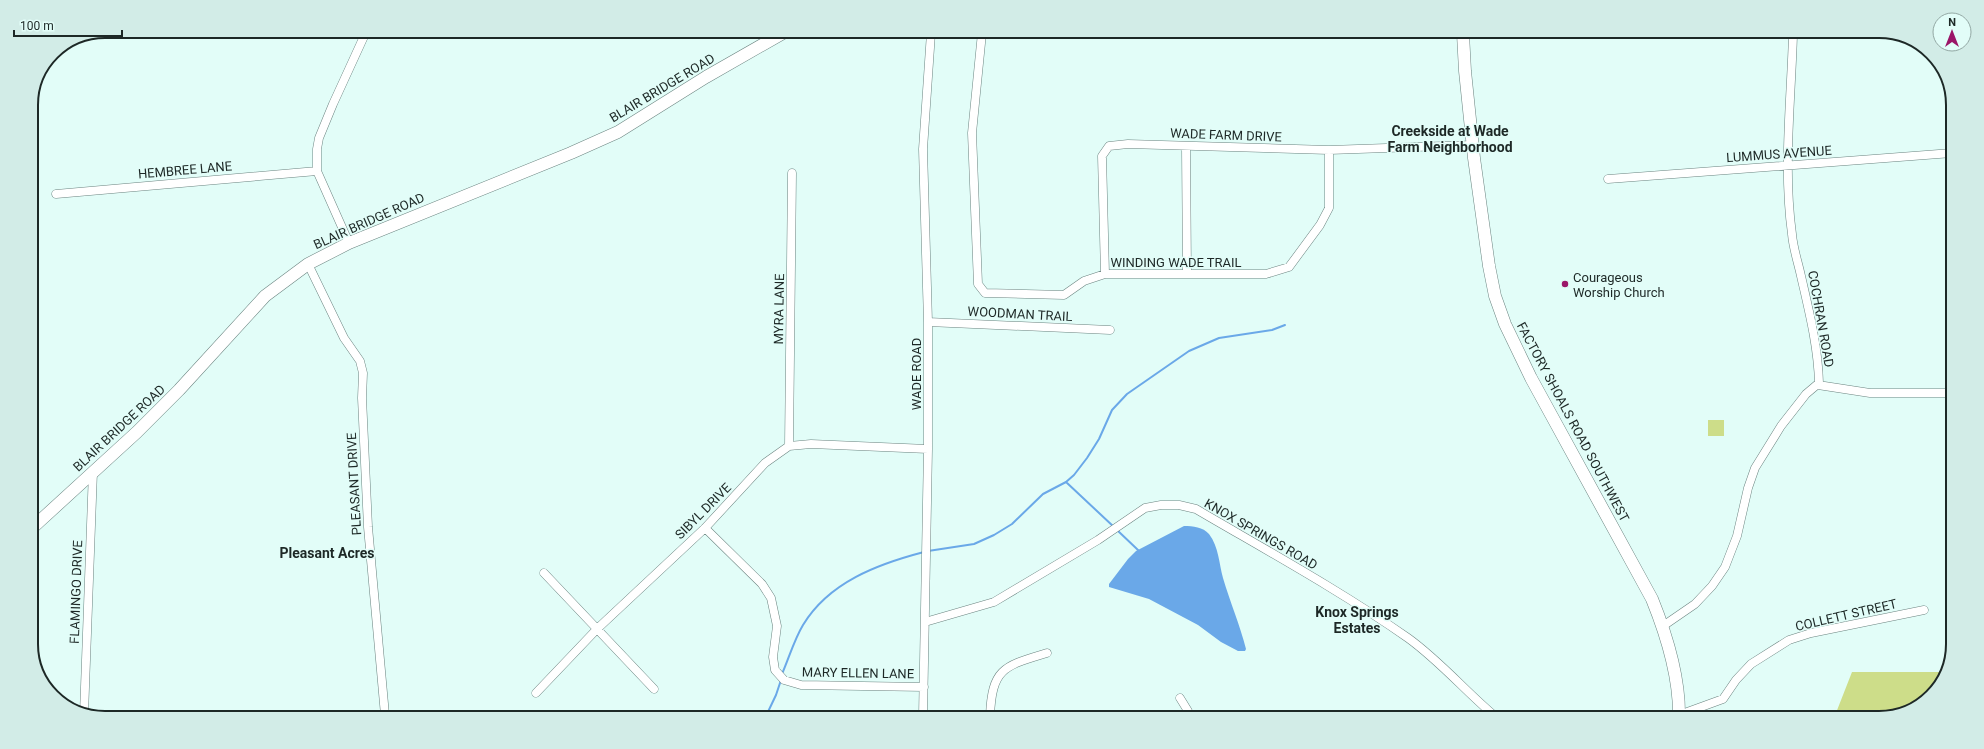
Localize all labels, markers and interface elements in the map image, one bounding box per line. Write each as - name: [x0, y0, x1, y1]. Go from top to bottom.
- scale bar: [14, 12, 122, 38]
- north arrow: [1932, 12, 1972, 52]
- text: N: [1948, 16, 1956, 29]
- text: 100 m: [20, 19, 54, 33]
- street label: BLAIR BRIDGE ROAD: [607, 51, 717, 125]
- district label: Creekside at Wade Farm Neighborhood: [1387, 123, 1513, 155]
- street label: WADE FARM DRIVE: [1170, 126, 1282, 144]
- street label: LUMMUS AVENUE: [1726, 143, 1832, 165]
- street label: HEMBREE LANE: [137, 158, 233, 182]
- street label: BLAIR BRIDGE ROAD: [311, 190, 427, 252]
- street label: WINDING WADE TRAIL: [1110, 255, 1242, 270]
- street label: COCHRAN ROAD: [1805, 269, 1837, 369]
- place label: Courageous Worship Church: [1573, 270, 1665, 300]
- street label: MYRA LANE: [771, 273, 787, 345]
- marker: Courageous Worship Church: [1560, 279, 1570, 289]
- street label: WOODMAN TRAIL: [967, 304, 1073, 324]
- street label: FACTORY SHOALS ROAD SOUTHWEST: [1514, 320, 1632, 525]
- street label: WADE ROAD: [909, 338, 924, 410]
- street label: BLAIR BRIDGE ROAD: [70, 382, 168, 474]
- street label: PLEASANT DRIVE: [344, 432, 364, 536]
- street label: SIBYL DRIVE: [672, 480, 734, 542]
- street label: KNOX SPRINGS ROAD: [1202, 496, 1320, 572]
- street label: FLAMINGO DRIVE: [67, 540, 85, 644]
- district label: Pleasant Acres: [280, 545, 374, 561]
- street label: COLLETT STREET: [1794, 596, 1898, 634]
- district label: Knox Springs Estates: [1315, 604, 1399, 636]
- street label: MARY ELLEN LANE: [802, 665, 914, 681]

